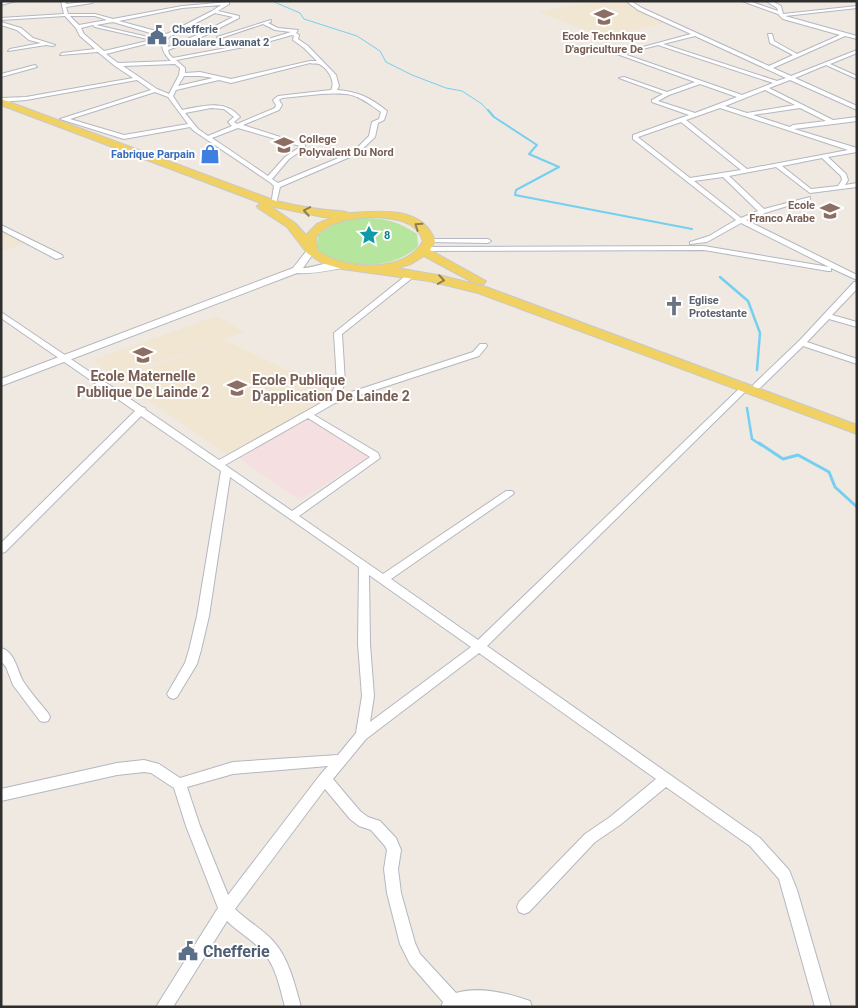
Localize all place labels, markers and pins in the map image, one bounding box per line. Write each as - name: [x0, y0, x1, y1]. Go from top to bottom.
- school or university icon: Ecole Technkque D'agriculture De: [593, 6, 615, 28]
- place label: Chefferie Doualare Lawanat 2: [172, 23, 269, 49]
- public building icon: Chefferie Doualare Lawanat 2: [146, 24, 168, 46]
- place label: Ecole Technkque D'agriculture De: [562, 30, 646, 56]
- place label: College Polyvalent Du Nord: [299, 133, 394, 159]
- school or university icon: College Polyvalent Du Nord: [273, 134, 295, 156]
- shop icon: Fabrique Parpain: [199, 143, 221, 165]
- place label: Fabrique Parpain: [111, 148, 195, 161]
- place label: Ecole Franco Arabe: [749, 199, 815, 225]
- school or university icon: Ecole Franco Arabe: [819, 200, 841, 222]
- place icon: 8: [358, 224, 380, 246]
- place label: 8: [384, 229, 390, 242]
- place label: Eglise Protestante: [689, 294, 747, 320]
- church icon: Eglise Protestante: [663, 295, 685, 317]
- school or university icon: Ecole Maternelle Publique De Lainde 2: [132, 344, 154, 366]
- place label: Ecole Maternelle Publique De Lainde 2: [77, 368, 209, 400]
- place label: Ecole Publique D'application De Lainde 2: [252, 372, 410, 404]
- school or university icon: Ecole Publique D'application De Lainde 2: [226, 377, 248, 399]
- public building icon: Chefferie: [177, 940, 199, 962]
- place label: Chefferie: [203, 942, 270, 961]

